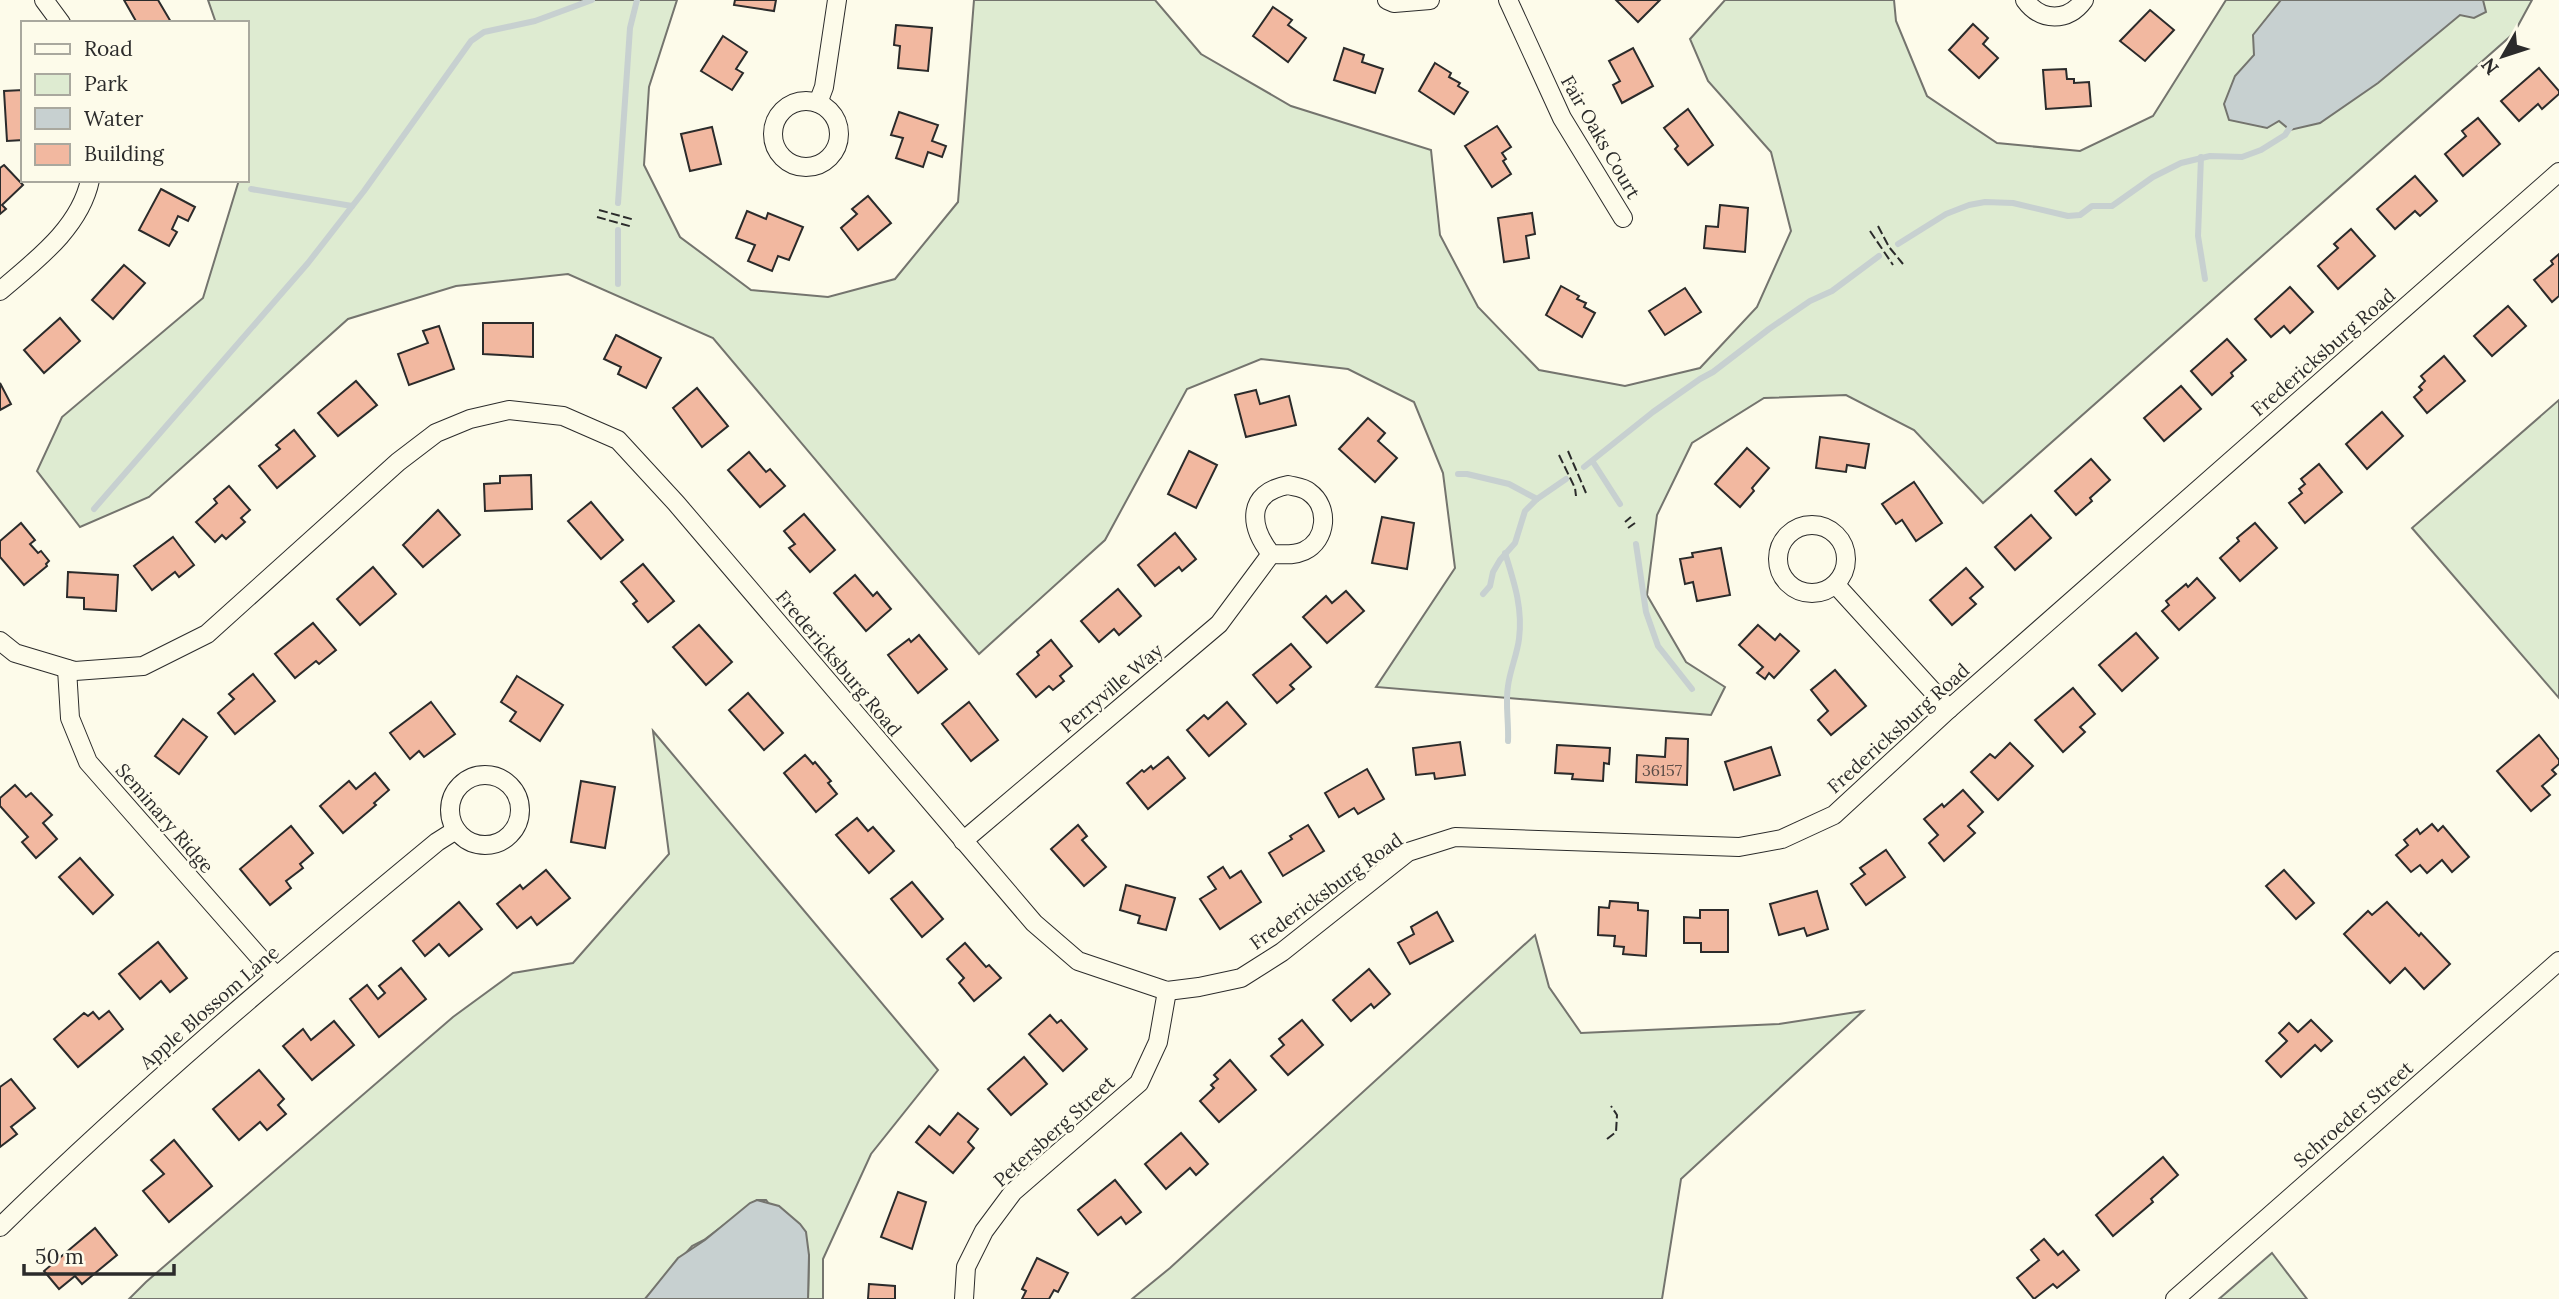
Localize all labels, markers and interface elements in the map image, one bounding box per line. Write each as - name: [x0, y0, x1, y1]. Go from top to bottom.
- legend: [21, 21, 248, 182]
- north arrow: [2468, 21, 2538, 91]
- text: Road: [84, 35, 133, 62]
- text: N: [2476, 53, 2504, 80]
- text: Park: [84, 70, 128, 97]
- street label: Fair Oaks Court: [1556, 71, 1646, 203]
- text: Water: [84, 105, 143, 132]
- text: Building: [84, 140, 164, 167]
- street label: Fredericksburg Road: [2246, 283, 2400, 421]
- street label: Fredericksburg Road: [771, 585, 907, 741]
- street label: Perryville Way: [1055, 638, 1167, 738]
- street label: Fredericksburg Road: [1822, 658, 1974, 798]
- street label: Seminary Ridge: [111, 758, 219, 878]
- house number: 36157: [1642, 760, 1683, 780]
- street label: Fredericksburg Road: [1245, 828, 1407, 954]
- street label: Apple Blossom Lane: [134, 940, 284, 1075]
- street label: Schroeder Street: [2288, 1055, 2418, 1172]
- street label: Petersberg Street: [988, 1070, 1120, 1192]
- scale bar: [24, 1232, 175, 1276]
- text: 50 m: [35, 1243, 84, 1270]

